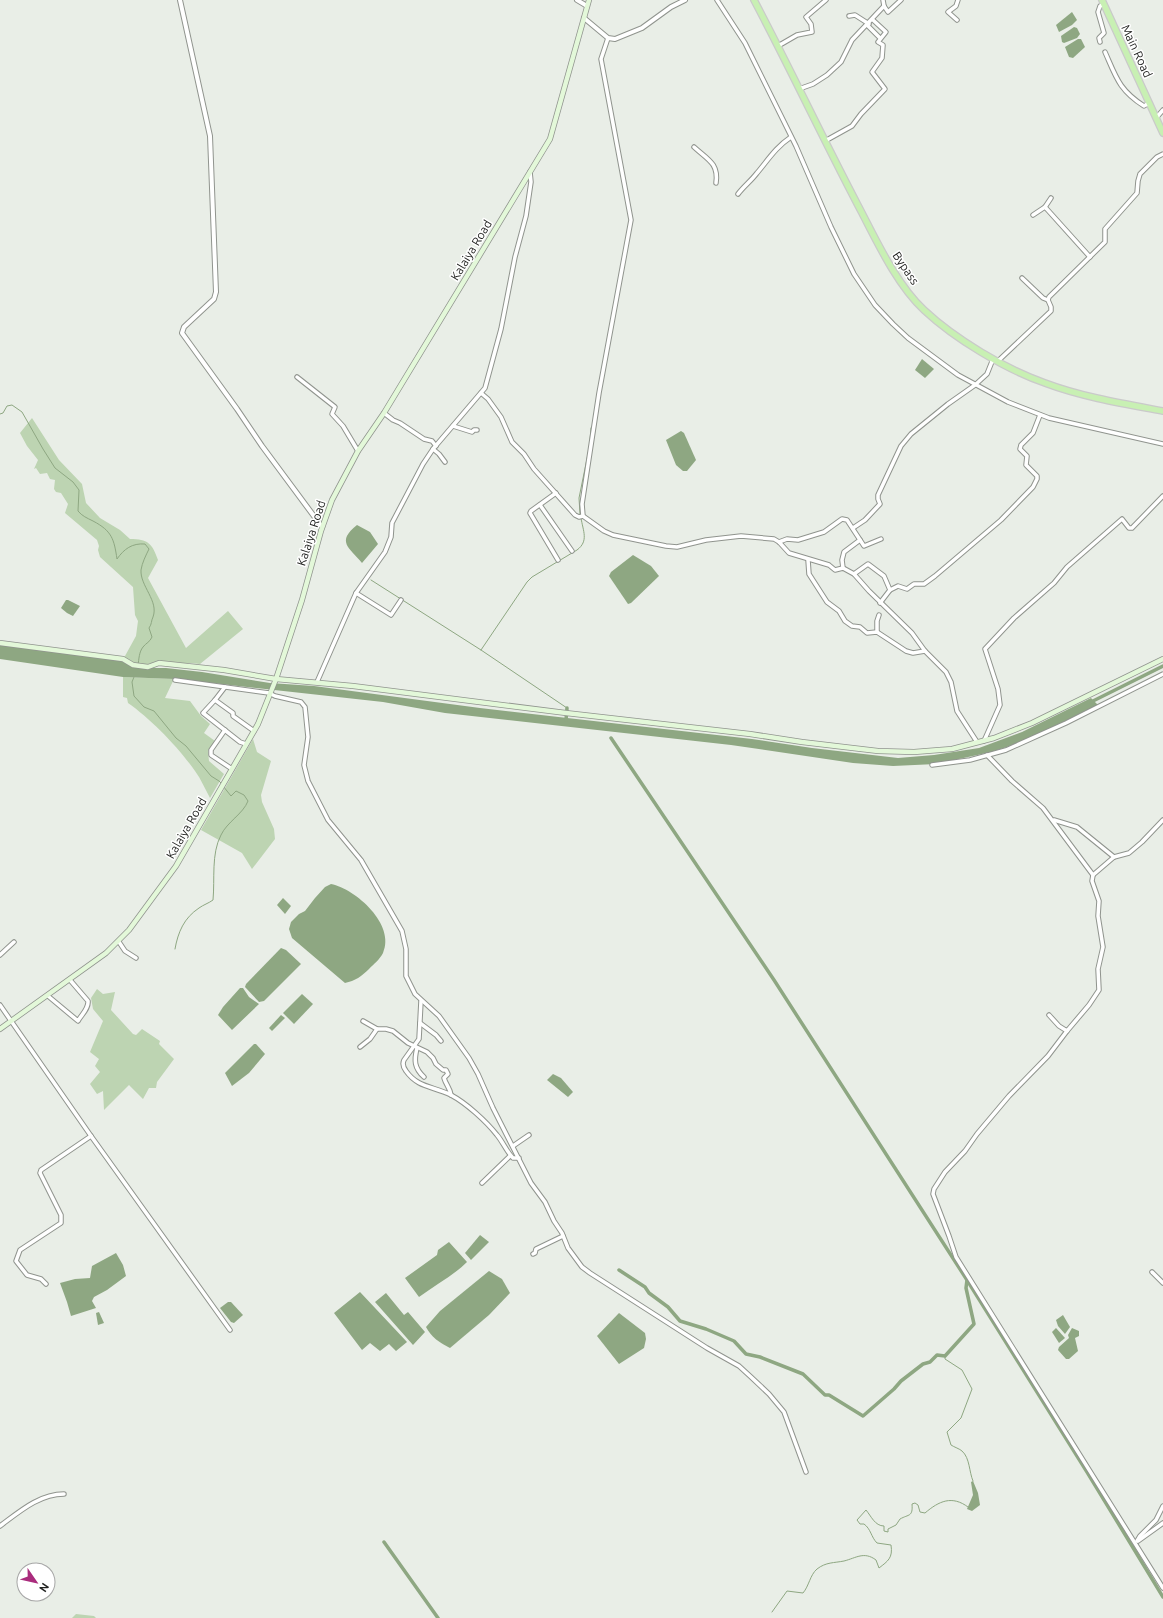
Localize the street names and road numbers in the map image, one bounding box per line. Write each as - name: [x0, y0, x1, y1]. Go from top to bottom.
- street label: Main Road: [1119, 23, 1155, 79]
- street label: Kalaiya Road: [448, 217, 494, 283]
- street label: Bypass: [890, 249, 922, 287]
- street label: Kalaiya Road: [294, 499, 328, 567]
- street label: Kalaiya Road: [163, 795, 209, 861]

